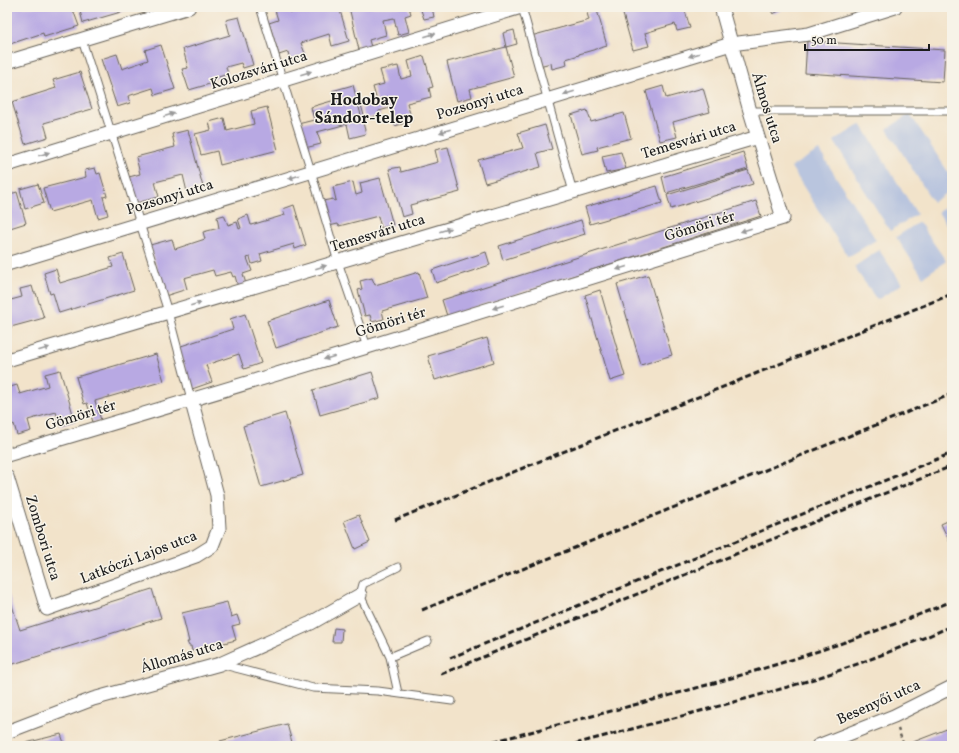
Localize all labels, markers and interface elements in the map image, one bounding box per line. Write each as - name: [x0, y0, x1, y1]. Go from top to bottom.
- scale bar: [805, 26, 929, 52]
- one-way arrow: [425, 32, 437, 38]
- text: 50 m: [811, 33, 837, 49]
- street label: Kolozsvári utca: [208, 46, 310, 96]
- one-way arrow: [687, 52, 699, 58]
- one-way arrow: [300, 70, 312, 76]
- street label: Álmos utca: [745, 70, 787, 146]
- street label: Pozsonyi utca: [434, 80, 526, 126]
- district label: Hodobay Sándor-telep: [315, 90, 413, 130]
- one-way arrow: [563, 90, 575, 96]
- one-way arrow: [163, 112, 175, 118]
- street label: Temesvári utca: [639, 117, 739, 165]
- one-way arrow: [439, 128, 451, 134]
- one-way arrow: [39, 151, 51, 157]
- one-way arrow: [287, 174, 299, 180]
- street label: Pozsonyi utca: [124, 175, 216, 221]
- street label: Gömöri tér: [662, 206, 738, 248]
- street label: Temesvári utca: [328, 210, 428, 258]
- one-way arrow: [439, 227, 451, 233]
- one-way arrow: [740, 227, 752, 233]
- one-way arrow: [315, 264, 327, 270]
- one-way arrow: [615, 265, 627, 271]
- one-way arrow: [190, 301, 202, 307]
- street label: Gömöri tér: [353, 302, 429, 344]
- one-way arrow: [491, 304, 503, 310]
- one-way arrow: [39, 346, 51, 352]
- one-way arrow: [323, 355, 335, 361]
- street label: Gömöri tér: [43, 395, 119, 437]
- street label: Zombori utca: [19, 493, 65, 583]
- street label: Latkóczi Lajos utca: [77, 526, 201, 590]
- street label: Állomás utca: [138, 634, 226, 680]
- street label: Besenyői utca: [834, 675, 924, 731]

